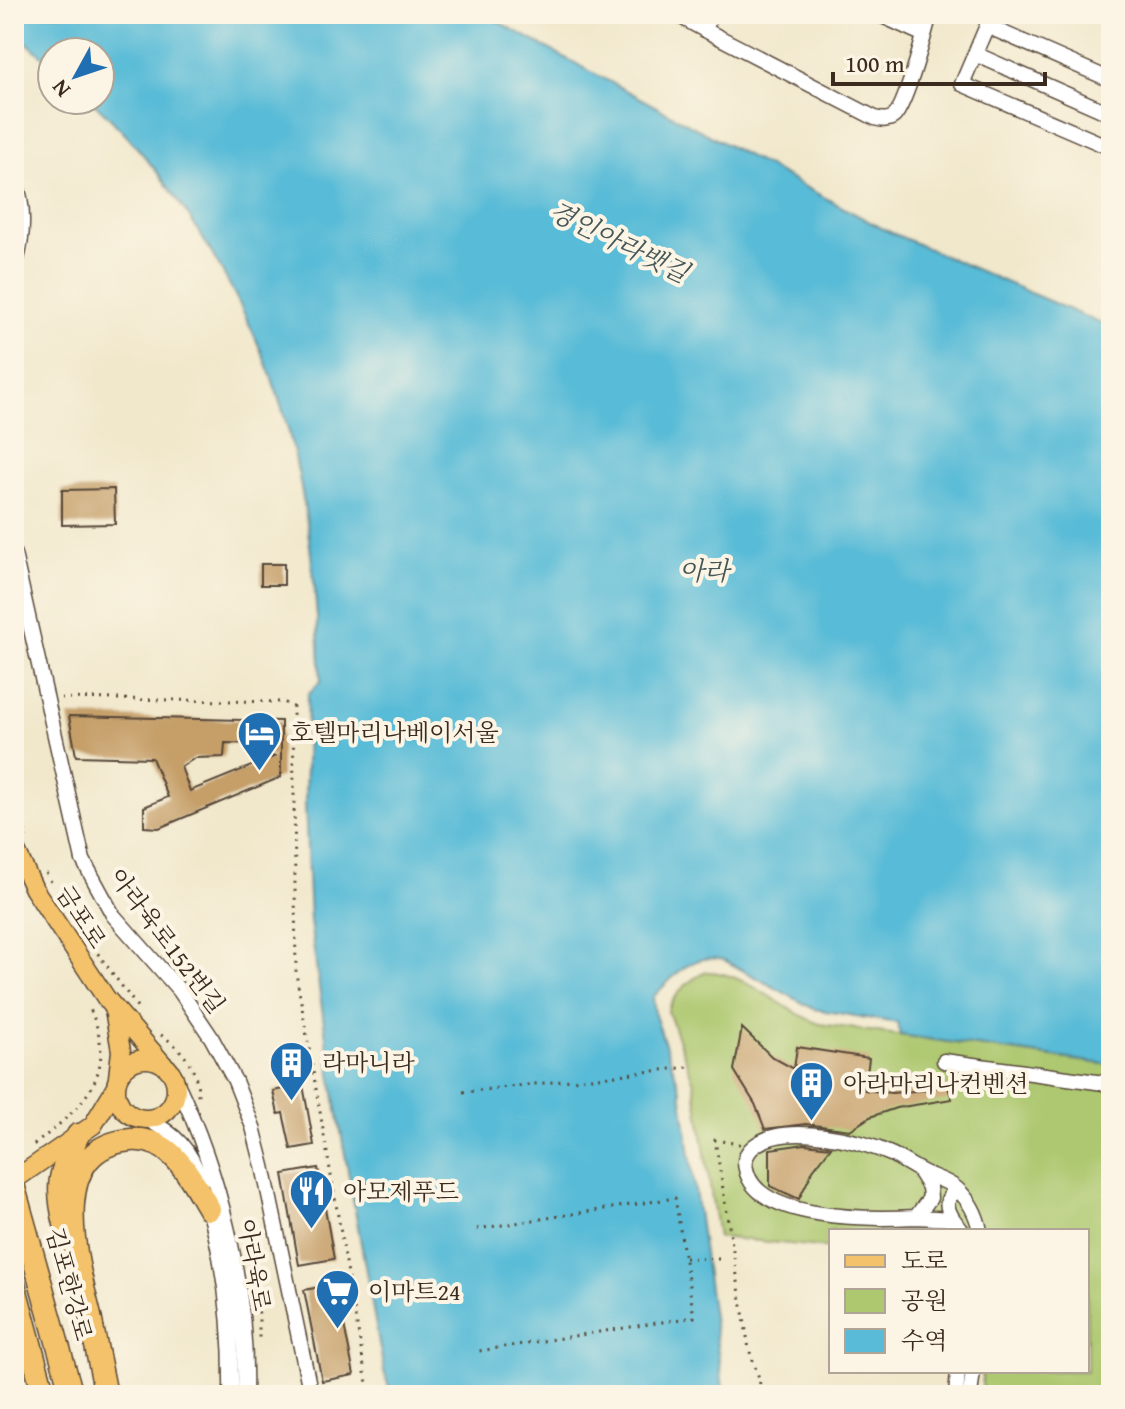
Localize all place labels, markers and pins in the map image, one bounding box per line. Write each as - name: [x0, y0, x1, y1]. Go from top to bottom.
- hotel icon: 호텔마리나베이서울: [235, 709, 283, 772]
- place label: 호텔마리나베이서울: [290, 715, 499, 750]
- building icon: 라마니라: [267, 1039, 315, 1102]
- place label: 라마니라: [322, 1045, 416, 1080]
- building icon: 아라마리나컨벤션: [788, 1060, 836, 1123]
- place label: 아라마리나컨벤션: [843, 1066, 1028, 1101]
- restaurant icon: 아모제푸드: [288, 1168, 336, 1231]
- place label: 아모제푸드: [343, 1174, 459, 1209]
- supermarket icon: 이마트24: [313, 1268, 361, 1331]
- place label: 이마트24: [368, 1274, 461, 1309]

